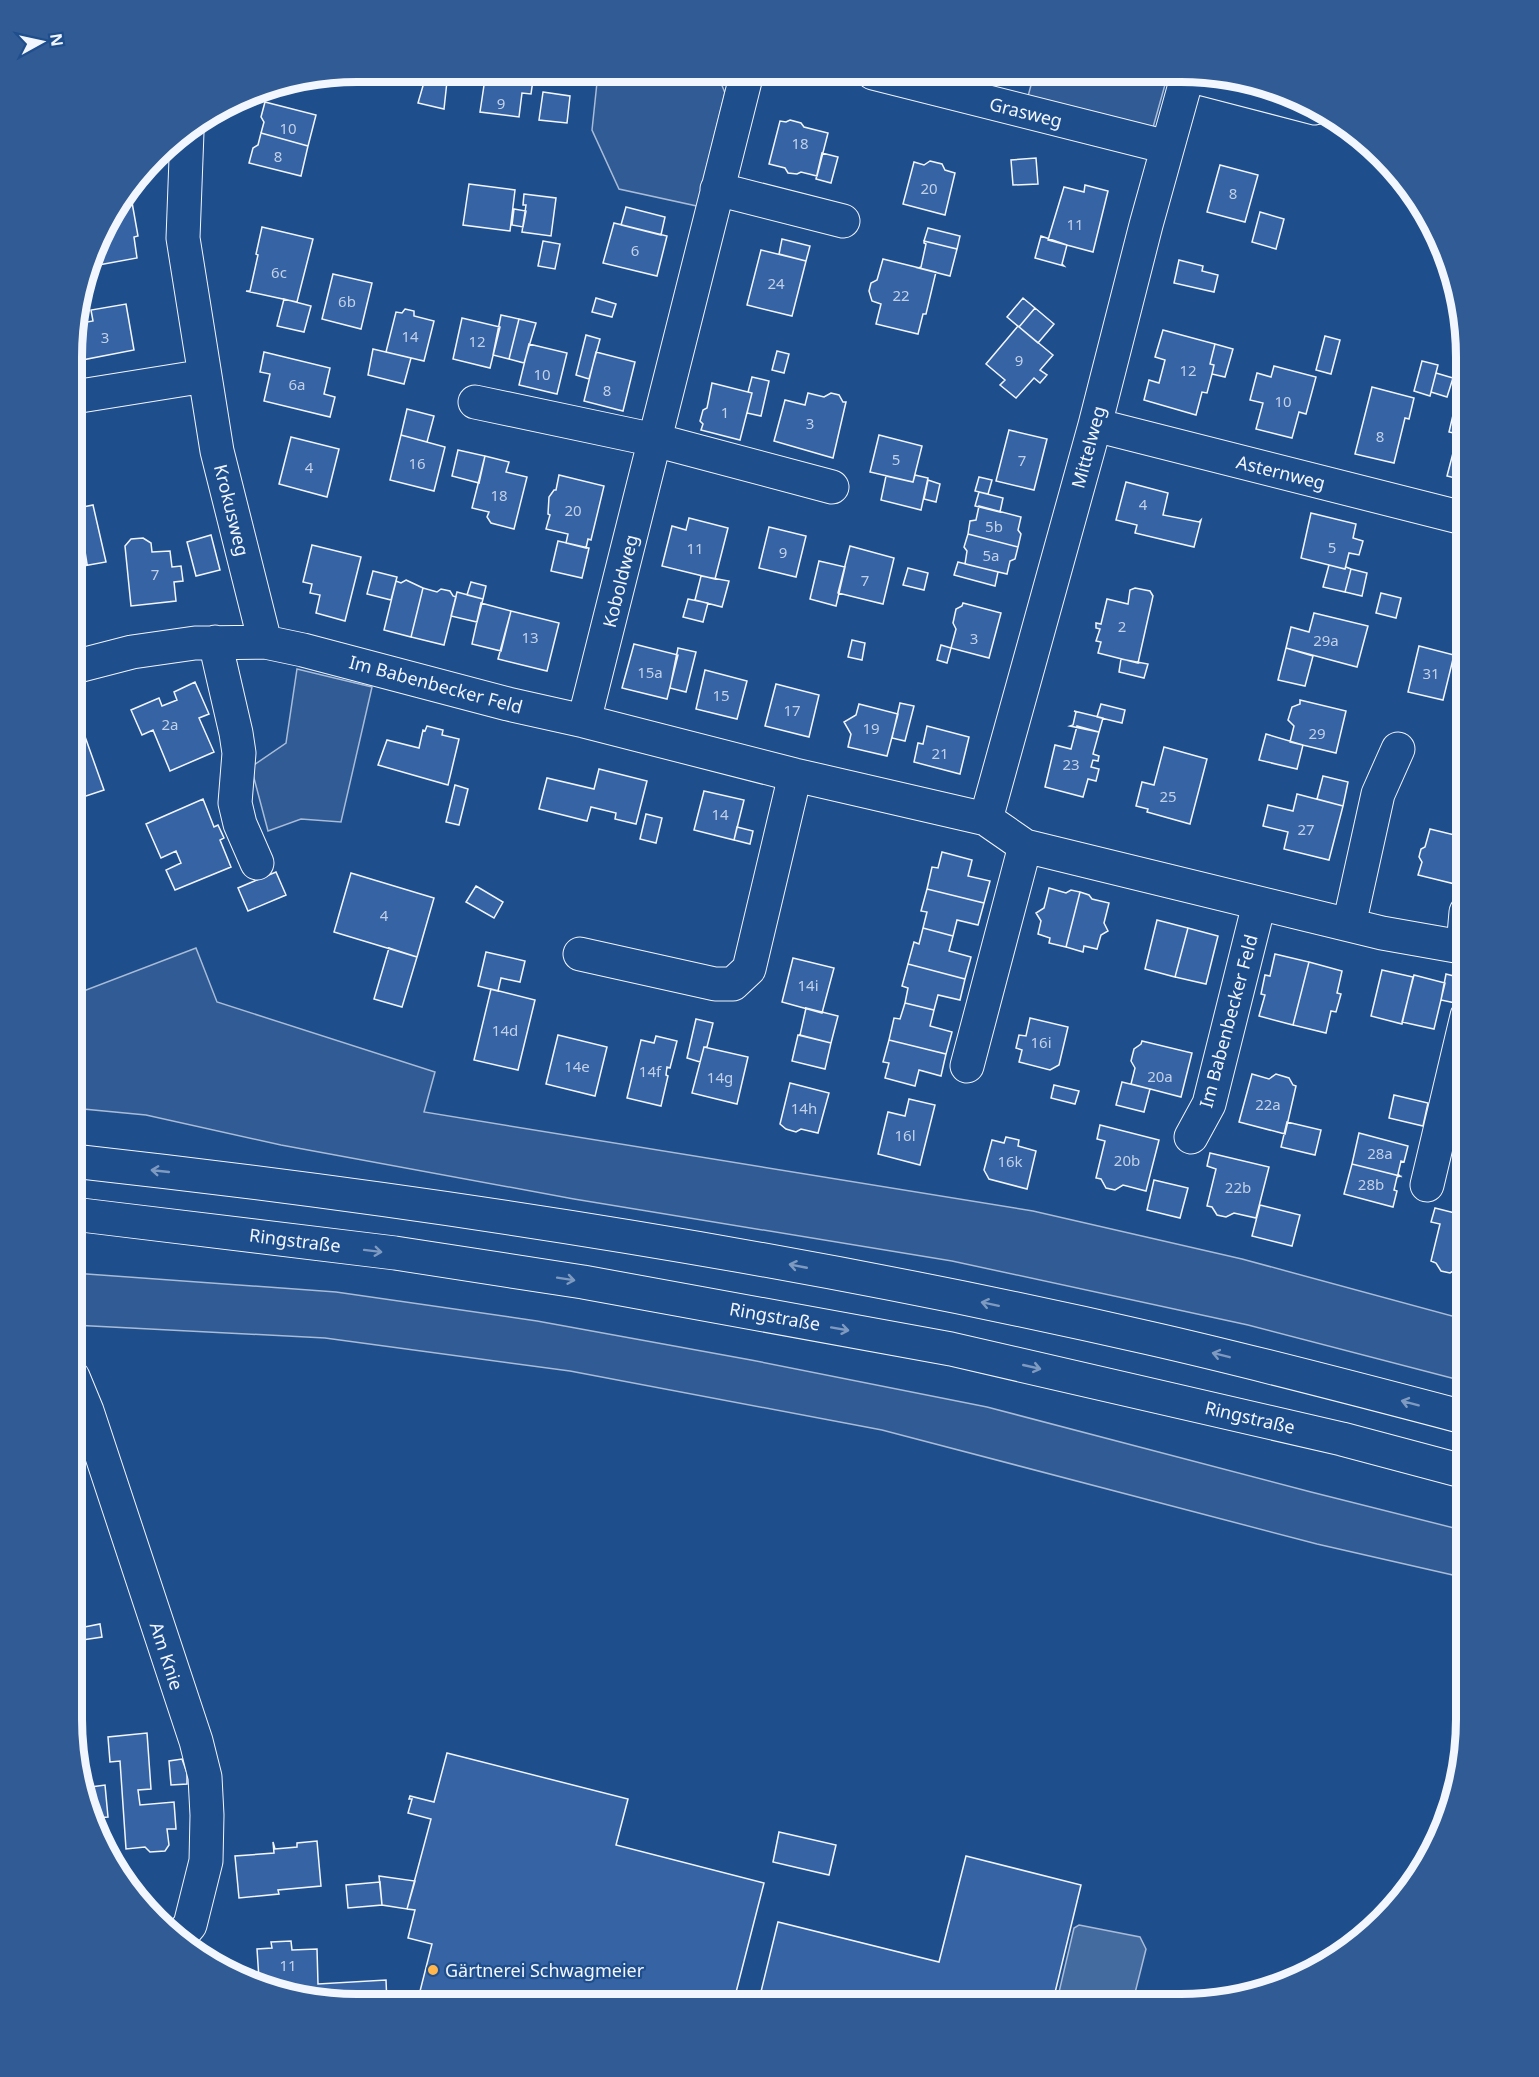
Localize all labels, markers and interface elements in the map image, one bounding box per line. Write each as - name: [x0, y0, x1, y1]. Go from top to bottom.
- north arrow: [12, 12, 72, 72]
- text: N: [45, 32, 69, 48]
- street label: Grasweg: [987, 91, 1065, 133]
- house number: 9: [497, 93, 505, 113]
- house number: 10: [279, 118, 297, 138]
- house number: 18: [791, 133, 809, 153]
- house number: 8: [274, 146, 282, 166]
- house number: 20: [920, 178, 938, 198]
- house number: 8: [1229, 183, 1237, 203]
- house number: 11: [1066, 214, 1084, 234]
- house number: 6: [631, 240, 639, 260]
- house number: 6c: [271, 262, 287, 282]
- house number: 24: [767, 273, 785, 293]
- house number: 22: [892, 285, 910, 305]
- house number: 6b: [338, 291, 356, 311]
- house number: 14: [401, 326, 419, 346]
- house number: 3: [101, 327, 109, 347]
- house number: 12: [468, 331, 486, 351]
- house number: 9: [1015, 350, 1023, 370]
- house number: 12: [1179, 360, 1197, 380]
- house number: 10: [533, 364, 551, 384]
- house number: 6a: [289, 374, 306, 394]
- house number: 8: [603, 380, 611, 400]
- house number: 10: [1274, 391, 1292, 411]
- house number: 1: [721, 402, 729, 422]
- street label: Mittelweg: [1066, 403, 1110, 491]
- house number: 3: [806, 413, 814, 433]
- house number: 8: [1376, 426, 1384, 446]
- house number: 5: [892, 449, 900, 469]
- street label: Asternweg: [1234, 449, 1328, 495]
- house number: 7: [1018, 450, 1026, 470]
- house number: 16: [408, 453, 426, 473]
- house number: 4: [305, 457, 314, 477]
- street label: Krokusweg: [209, 462, 255, 558]
- house number: 18: [490, 485, 508, 505]
- house number: 4: [1139, 494, 1148, 514]
- house number: 20: [564, 500, 582, 520]
- house number: 5b: [985, 516, 1003, 536]
- street label: Koboldweg: [597, 532, 643, 630]
- house number: 5: [1328, 537, 1336, 557]
- house number: 11: [686, 538, 704, 558]
- house number: 9: [779, 542, 787, 562]
- house number: 5a: [983, 545, 1000, 565]
- house number: 7: [151, 564, 159, 584]
- house number: 7: [861, 570, 869, 590]
- house number: 2: [1118, 616, 1126, 636]
- house number: 13: [521, 627, 539, 647]
- house number: 3: [970, 628, 978, 648]
- house number: 29a: [1313, 630, 1339, 650]
- street label: Im Babenbecker Feld: [347, 649, 525, 719]
- house number: 15a: [637, 662, 663, 682]
- house number: 31: [1422, 663, 1440, 683]
- house number: 15: [712, 685, 730, 705]
- house number: 17: [783, 700, 801, 720]
- house number: 2a: [162, 714, 179, 734]
- house number: 19: [862, 718, 880, 738]
- house number: 29: [1308, 723, 1326, 743]
- house number: 21: [931, 743, 949, 763]
- house number: 23: [1062, 754, 1080, 774]
- house number: 25: [1159, 786, 1177, 806]
- house number: 14: [711, 804, 729, 824]
- house number: 27: [1297, 819, 1315, 839]
- house number: 4: [380, 905, 389, 925]
- street label: Im Babenbecker Feld: [1193, 932, 1263, 1110]
- house number: 14i: [797, 975, 819, 995]
- house number: 14d: [492, 1020, 518, 1040]
- house number: 16i: [1030, 1032, 1052, 1052]
- house number: 14e: [564, 1056, 590, 1076]
- house number: 14f: [639, 1061, 662, 1081]
- house number: 20a: [1147, 1066, 1173, 1086]
- house number: 14g: [707, 1067, 733, 1087]
- house number: 22a: [1255, 1094, 1281, 1114]
- house number: 14h: [791, 1098, 817, 1118]
- house number: 16l: [894, 1125, 916, 1145]
- house number: 28a: [1367, 1143, 1393, 1163]
- house number: 20b: [1114, 1150, 1140, 1170]
- house number: 16k: [997, 1151, 1023, 1171]
- one-way arrow: [151, 1165, 171, 1176]
- house number: 28b: [1358, 1174, 1384, 1194]
- house number: 22b: [1225, 1177, 1251, 1197]
- street label: Ringstraße: [248, 1222, 342, 1258]
- one-way arrow: [363, 1245, 382, 1256]
- one-way arrow: [789, 1260, 809, 1271]
- one-way arrow: [555, 1274, 575, 1285]
- street label: Ringstraße: [728, 1296, 822, 1336]
- one-way arrow: [980, 1298, 1000, 1309]
- one-way arrow: [830, 1323, 850, 1334]
- one-way arrow: [1212, 1349, 1231, 1361]
- one-way arrow: [1021, 1362, 1041, 1373]
- street label: Ringstraße: [1203, 1395, 1297, 1439]
- one-way arrow: [1401, 1396, 1420, 1408]
- street label: Am Knie: [145, 1619, 189, 1693]
- house number: 11: [279, 1955, 297, 1975]
- place label: Gärtnerei Schwagmeier: [445, 1958, 645, 1982]
- marker: Gärtnerei Schwagmeier: [426, 1963, 440, 1977]

